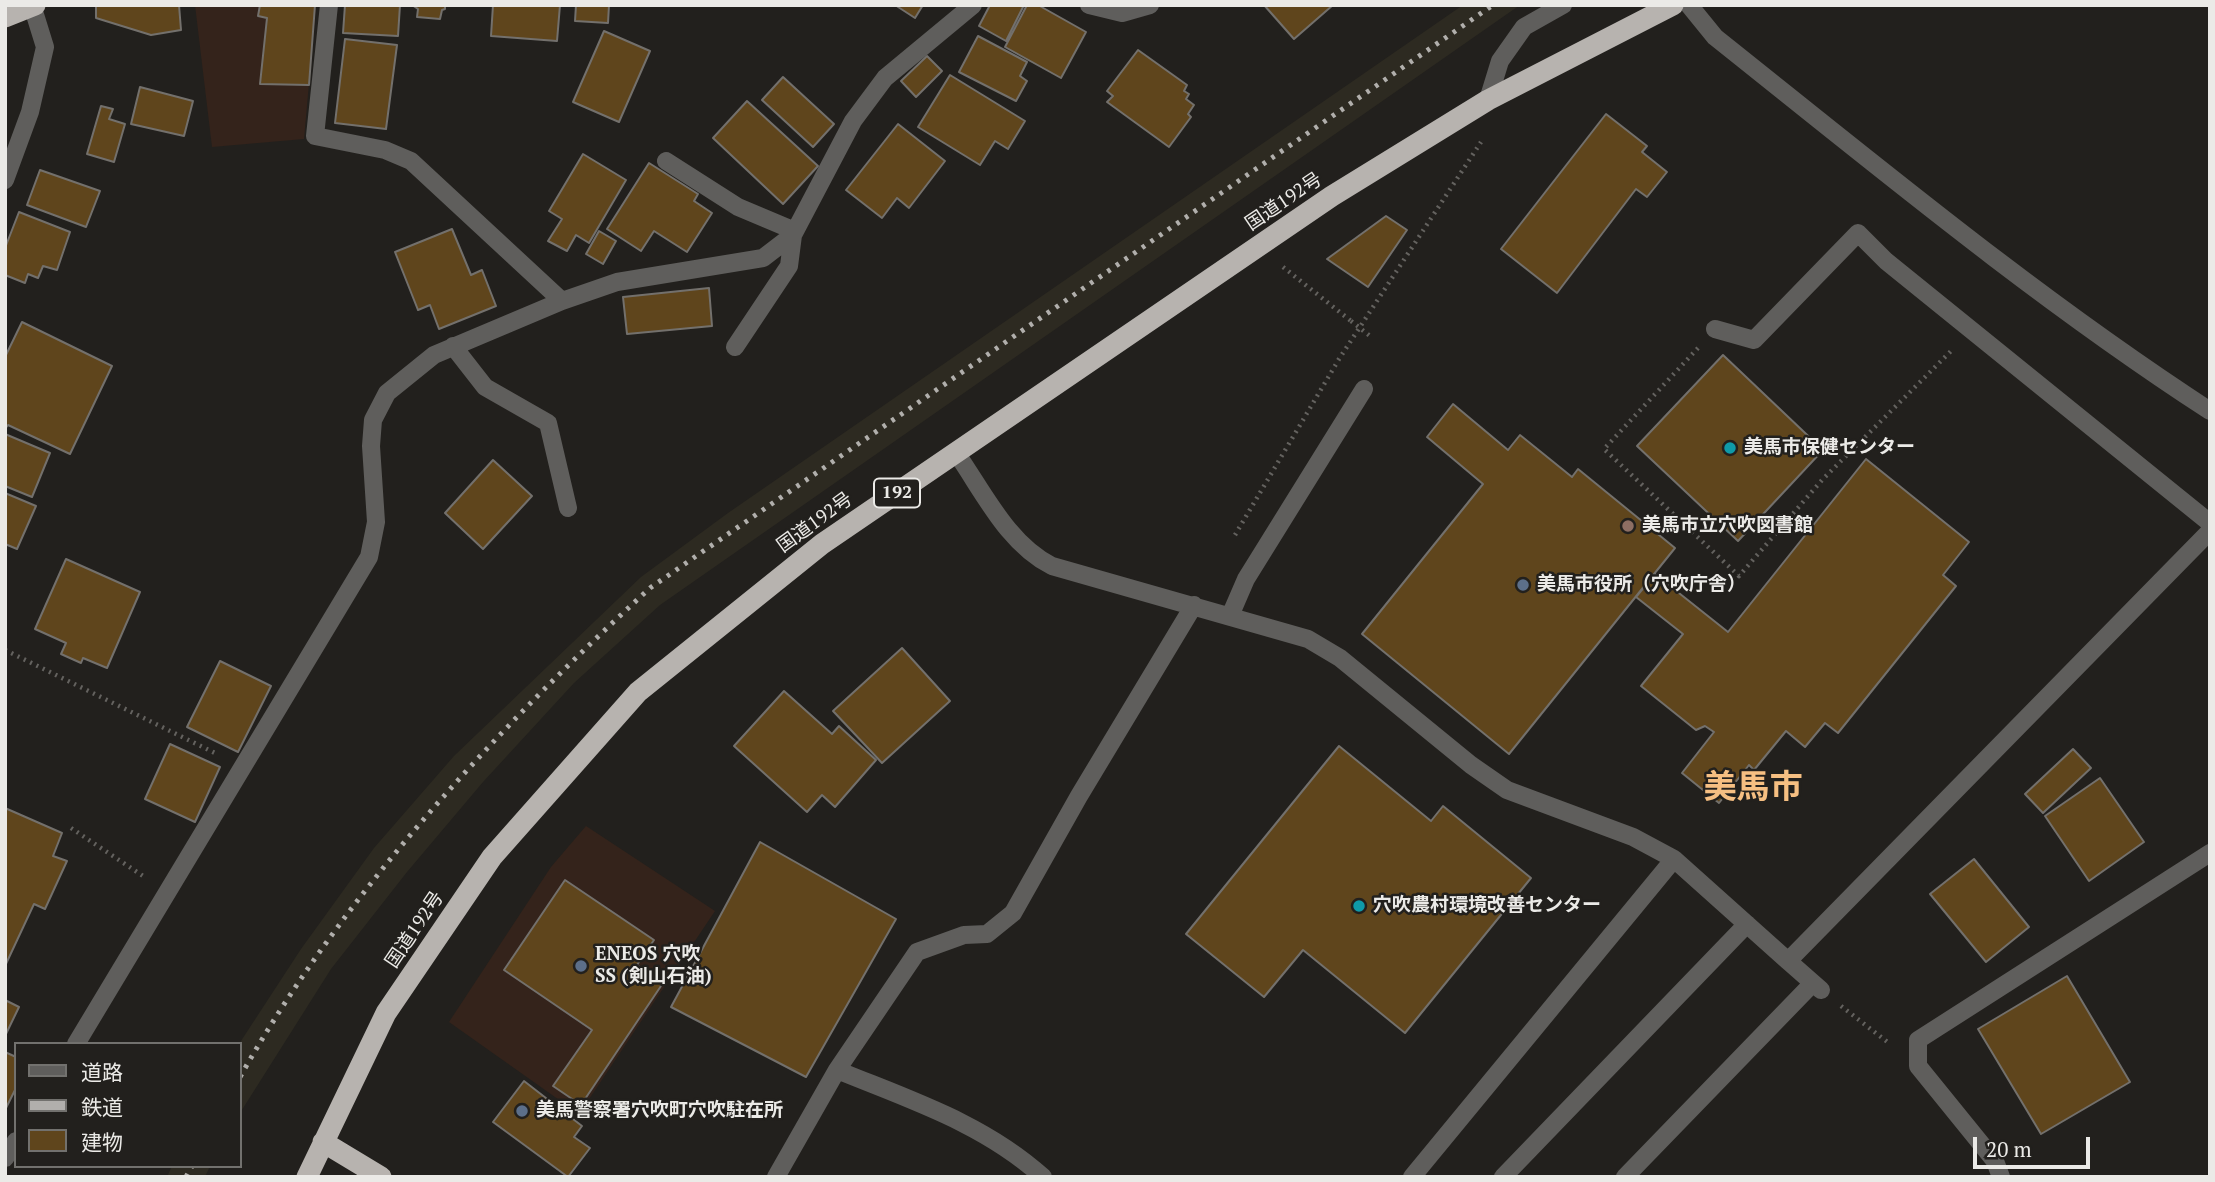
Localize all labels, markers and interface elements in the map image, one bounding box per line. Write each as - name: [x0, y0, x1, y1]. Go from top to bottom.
- street label: 国道192号: [1241, 168, 1327, 236]
- place label: 美馬市保健センター: [1744, 437, 1915, 459]
- marker: 美馬市保健センター: [1722, 440, 1738, 456]
- road number: 192: [874, 478, 920, 508]
- street label: 国道192号: [773, 488, 857, 558]
- place label: 美馬市立穴吹図書館: [1642, 515, 1813, 537]
- marker: 美馬市立穴吹図書館: [1620, 518, 1636, 534]
- place label: 美馬市役所（穴吹庁舎）: [1537, 574, 1746, 596]
- marker: 美馬市役所（穴吹庁舎）: [1515, 577, 1531, 593]
- district label: 美馬市: [1704, 769, 1802, 809]
- street label: 国道192号: [381, 887, 449, 973]
- place label: 穴吹農村環境改善センター: [1373, 895, 1601, 917]
- marker: 穴吹農村環境改善センター: [1351, 898, 1367, 914]
- place label: ENEOS 穴吹 SS (剣山石油): [595, 944, 712, 988]
- marker: ENEOS 穴吹 SS (剣山石油): [573, 958, 589, 974]
- legend: [14, 1042, 242, 1168]
- text: 道路: [81, 1058, 123, 1086]
- text: 鉄道: [81, 1093, 123, 1121]
- place label: 美馬警察署穴吹町穴吹駐在所: [536, 1100, 783, 1122]
- marker: 美馬警察署穴吹町穴吹駐在所: [514, 1103, 530, 1119]
- scale bar: [1977, 1122, 2094, 1166]
- text: 建物: [81, 1128, 123, 1156]
- text: 20 m: [1986, 1135, 2032, 1163]

